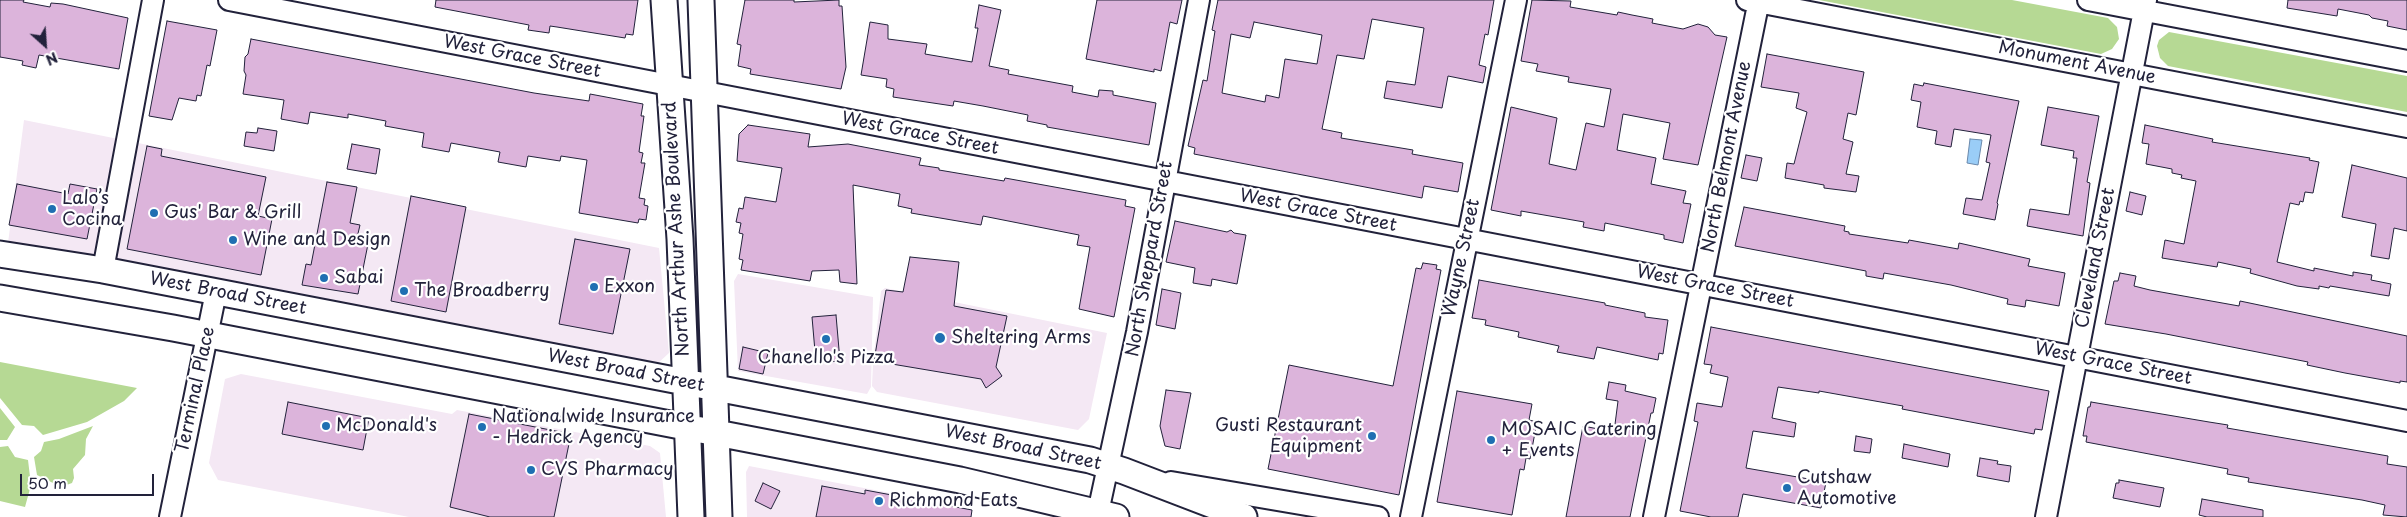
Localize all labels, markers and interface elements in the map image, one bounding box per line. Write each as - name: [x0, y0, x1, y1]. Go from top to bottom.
- north arrow: [20, 20, 70, 70]
- street label: West Grace Street: [442, 31, 602, 83]
- street label: Monument Avenue: [1996, 37, 2158, 89]
- text: N: [42, 47, 61, 71]
- street label: North Belmont Avenue: [1698, 59, 1756, 255]
- street label: North Arthur Ashe Boulevard: [660, 101, 694, 357]
- street label: West Grace Street: [840, 108, 1000, 160]
- street label: North Sheppard Street: [1122, 159, 1178, 359]
- street label: West Grace Street: [1238, 185, 1398, 237]
- street label: Cleveland Street: [2072, 186, 2120, 330]
- place label: Lalo’s Cocina: [62, 188, 122, 230]
- street label: Wayne Street: [1439, 197, 1485, 319]
- place label: Gus' Bar & Grill: [164, 202, 301, 224]
- marker: Lalo’s Cocina: [46, 203, 58, 215]
- marker: Gus' Bar & Grill: [148, 207, 160, 219]
- place label: Wine and Design: [243, 229, 391, 251]
- marker: Wine and Design: [227, 234, 239, 246]
- street label: West Grace Street: [1635, 261, 1795, 313]
- place label: Sabai: [334, 267, 383, 289]
- street label: West Broad Street: [148, 268, 308, 320]
- marker: Sabai: [318, 272, 330, 284]
- place label: Exxon: [604, 276, 655, 298]
- place label: The Broadberry: [414, 280, 550, 302]
- marker: Exxon: [588, 281, 600, 293]
- marker: The Broadberry: [398, 285, 410, 297]
- street label: Terminal Place: [172, 325, 220, 455]
- place label: Sheltering Arms: [951, 327, 1091, 349]
- marker: Sheltering Arms: [933, 331, 947, 345]
- marker: Chanello's Pizza: [820, 333, 832, 345]
- street label: West Grace Street: [2033, 338, 2193, 390]
- street label: West Broad Street: [546, 345, 706, 397]
- place label: Chanello's Pizza: [757, 347, 895, 369]
- place label: Nationalwide Insurance - Hedrick Agency: [492, 406, 695, 448]
- place label: McDonald's: [336, 415, 437, 437]
- place label: Gusti Restaurant Equipment: [1215, 415, 1362, 458]
- place label: MOSAIC Catering + Events: [1501, 419, 1657, 462]
- marker: McDonald's: [320, 420, 332, 432]
- marker: Nationalwide Insurance - Hedrick Agency: [476, 421, 488, 433]
- street label: West Broad Street: [943, 421, 1103, 475]
- marker: Gusti Restaurant Equipment: [1366, 430, 1378, 442]
- marker: MOSAIC Catering + Events: [1485, 434, 1497, 446]
- place label: CVS Pharmacy: [541, 459, 674, 481]
- scale bar: [22, 464, 156, 496]
- marker: CVS Pharmacy: [525, 464, 537, 476]
- place label: Cutshaw Automotive: [1797, 467, 1897, 509]
- text: 50 m: [28, 471, 67, 494]
- marker: Cutshaw Automotive: [1781, 482, 1793, 494]
- place label: Richmond Eats: [889, 490, 1018, 512]
- marker: Richmond Eats: [873, 495, 885, 507]

